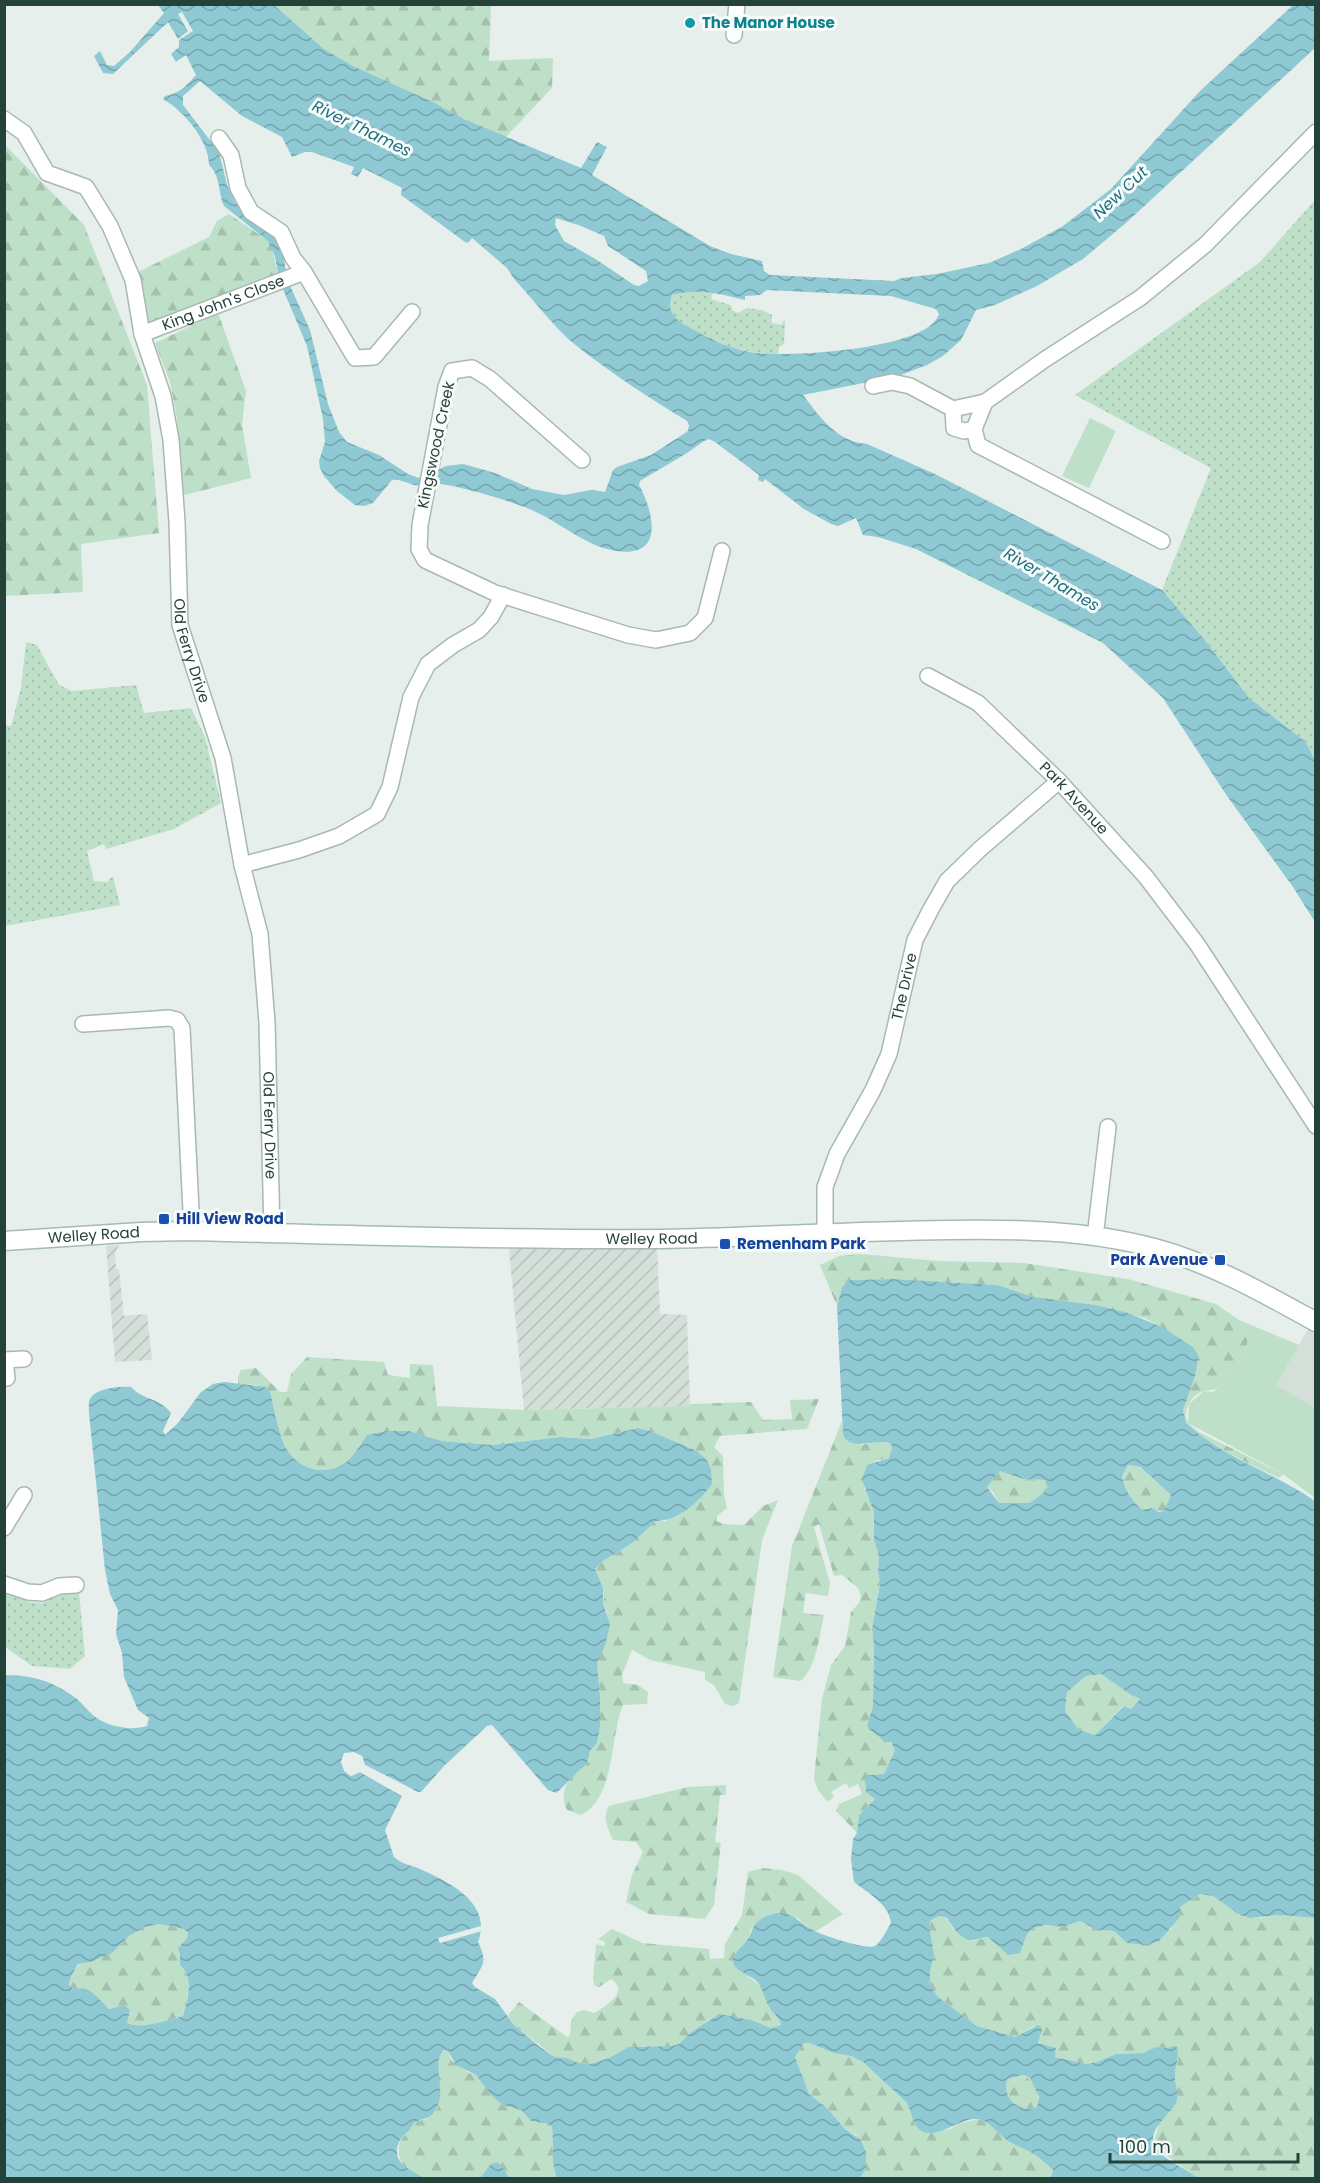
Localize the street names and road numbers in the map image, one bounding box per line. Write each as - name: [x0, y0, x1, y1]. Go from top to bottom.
- street label: King John's Close: [159, 269, 287, 335]
- street label: Kingswood Creek: [412, 379, 459, 510]
- street label: Old Ferry Drive: [169, 598, 215, 705]
- street label: Park Avenue: [1035, 757, 1113, 839]
- street label: The Drive: [886, 951, 922, 1022]
- street label: Old Ferry Drive: [258, 1071, 282, 1179]
- street label: Welley Road: [47, 1221, 140, 1248]
- street label: Welley Road: [606, 1227, 698, 1249]

